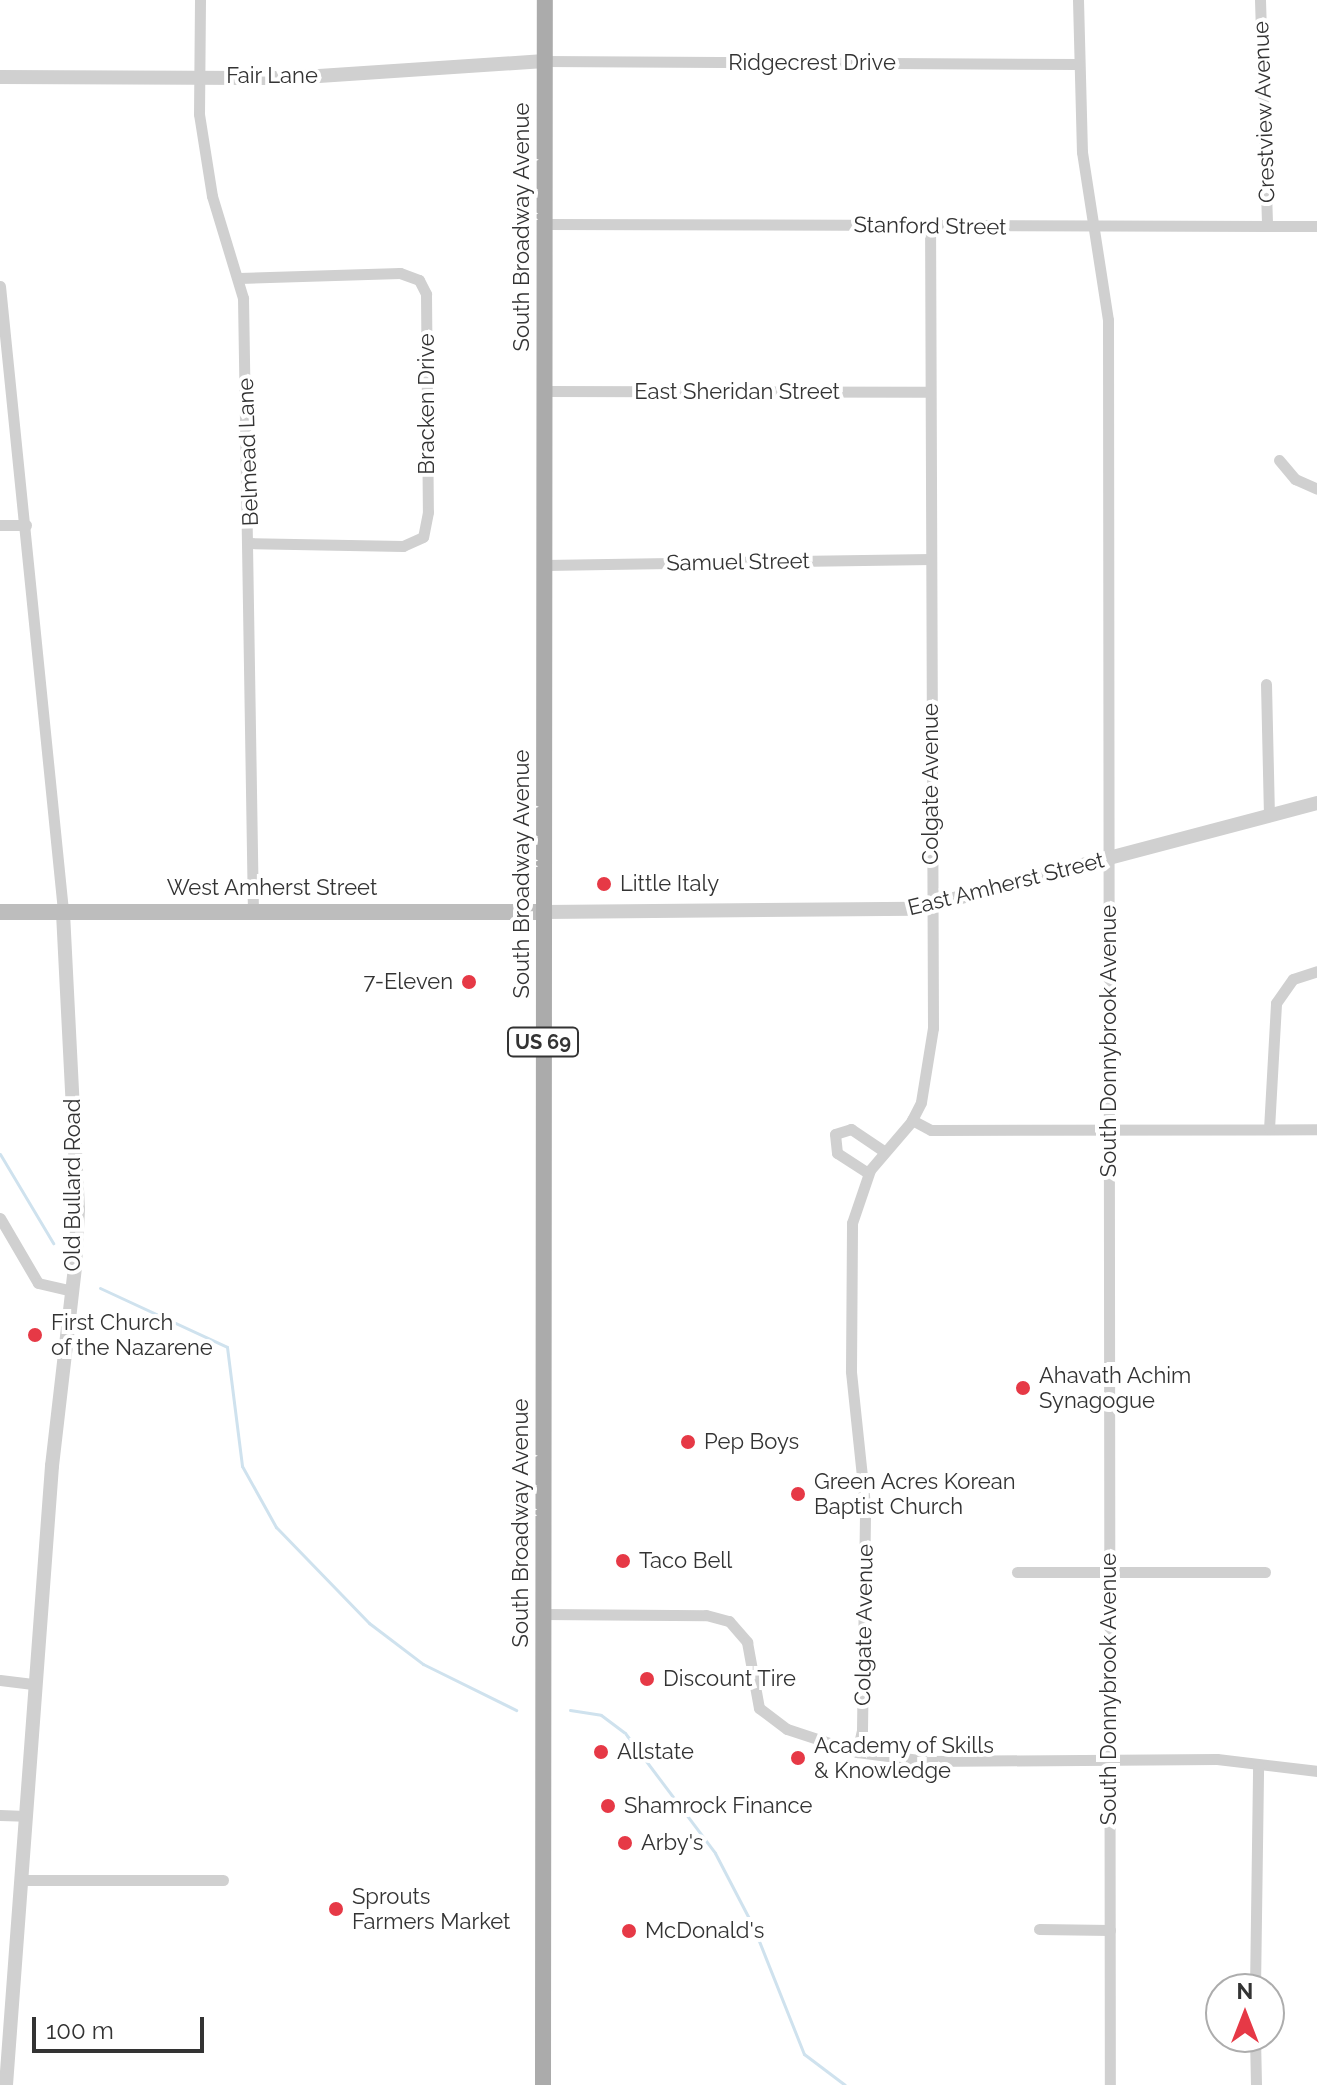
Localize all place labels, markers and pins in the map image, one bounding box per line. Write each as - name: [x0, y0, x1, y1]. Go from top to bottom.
- place label: Little Italy: [620, 871, 719, 897]
- marker: Little Italy: [595, 875, 613, 893]
- place label: 7-Eleven: [364, 969, 453, 995]
- marker: 7-Eleven: [460, 973, 478, 991]
- place label: First Church of the Nazarene: [51, 1309, 213, 1360]
- marker: First Church of the Nazarene: [26, 1326, 44, 1344]
- place label: Ahavath Achim Synagogue: [1039, 1362, 1192, 1414]
- marker: Ahavath Achim Synagogue: [1014, 1379, 1032, 1397]
- place label: Pep Boys: [704, 1429, 799, 1455]
- marker: Pep Boys: [679, 1433, 697, 1451]
- place label: Green Acres Korean Baptist Church: [814, 1468, 1016, 1520]
- marker: Green Acres Korean Baptist Church: [789, 1485, 807, 1503]
- place label: Taco Bell: [639, 1548, 732, 1574]
- marker: Taco Bell: [614, 1552, 632, 1570]
- place label: Discount Tire: [663, 1666, 796, 1692]
- marker: Discount Tire: [638, 1670, 656, 1688]
- place label: Academy of Skills & Knowledge: [814, 1732, 995, 1784]
- place label: Allstate: [617, 1739, 694, 1765]
- marker: Allstate: [592, 1743, 610, 1761]
- marker: Academy of Skills & Knowledge: [789, 1749, 807, 1767]
- place label: Shamrock Finance: [624, 1793, 812, 1819]
- marker: Shamrock Finance: [599, 1797, 617, 1815]
- place label: Arby's: [641, 1830, 703, 1856]
- marker: Arby's: [616, 1834, 634, 1852]
- place label: Sprouts Farmers Market: [352, 1883, 510, 1934]
- marker: Sprouts Farmers Market: [327, 1900, 345, 1918]
- place label: McDonald's: [645, 1918, 764, 1944]
- marker: McDonald's: [620, 1922, 638, 1940]

